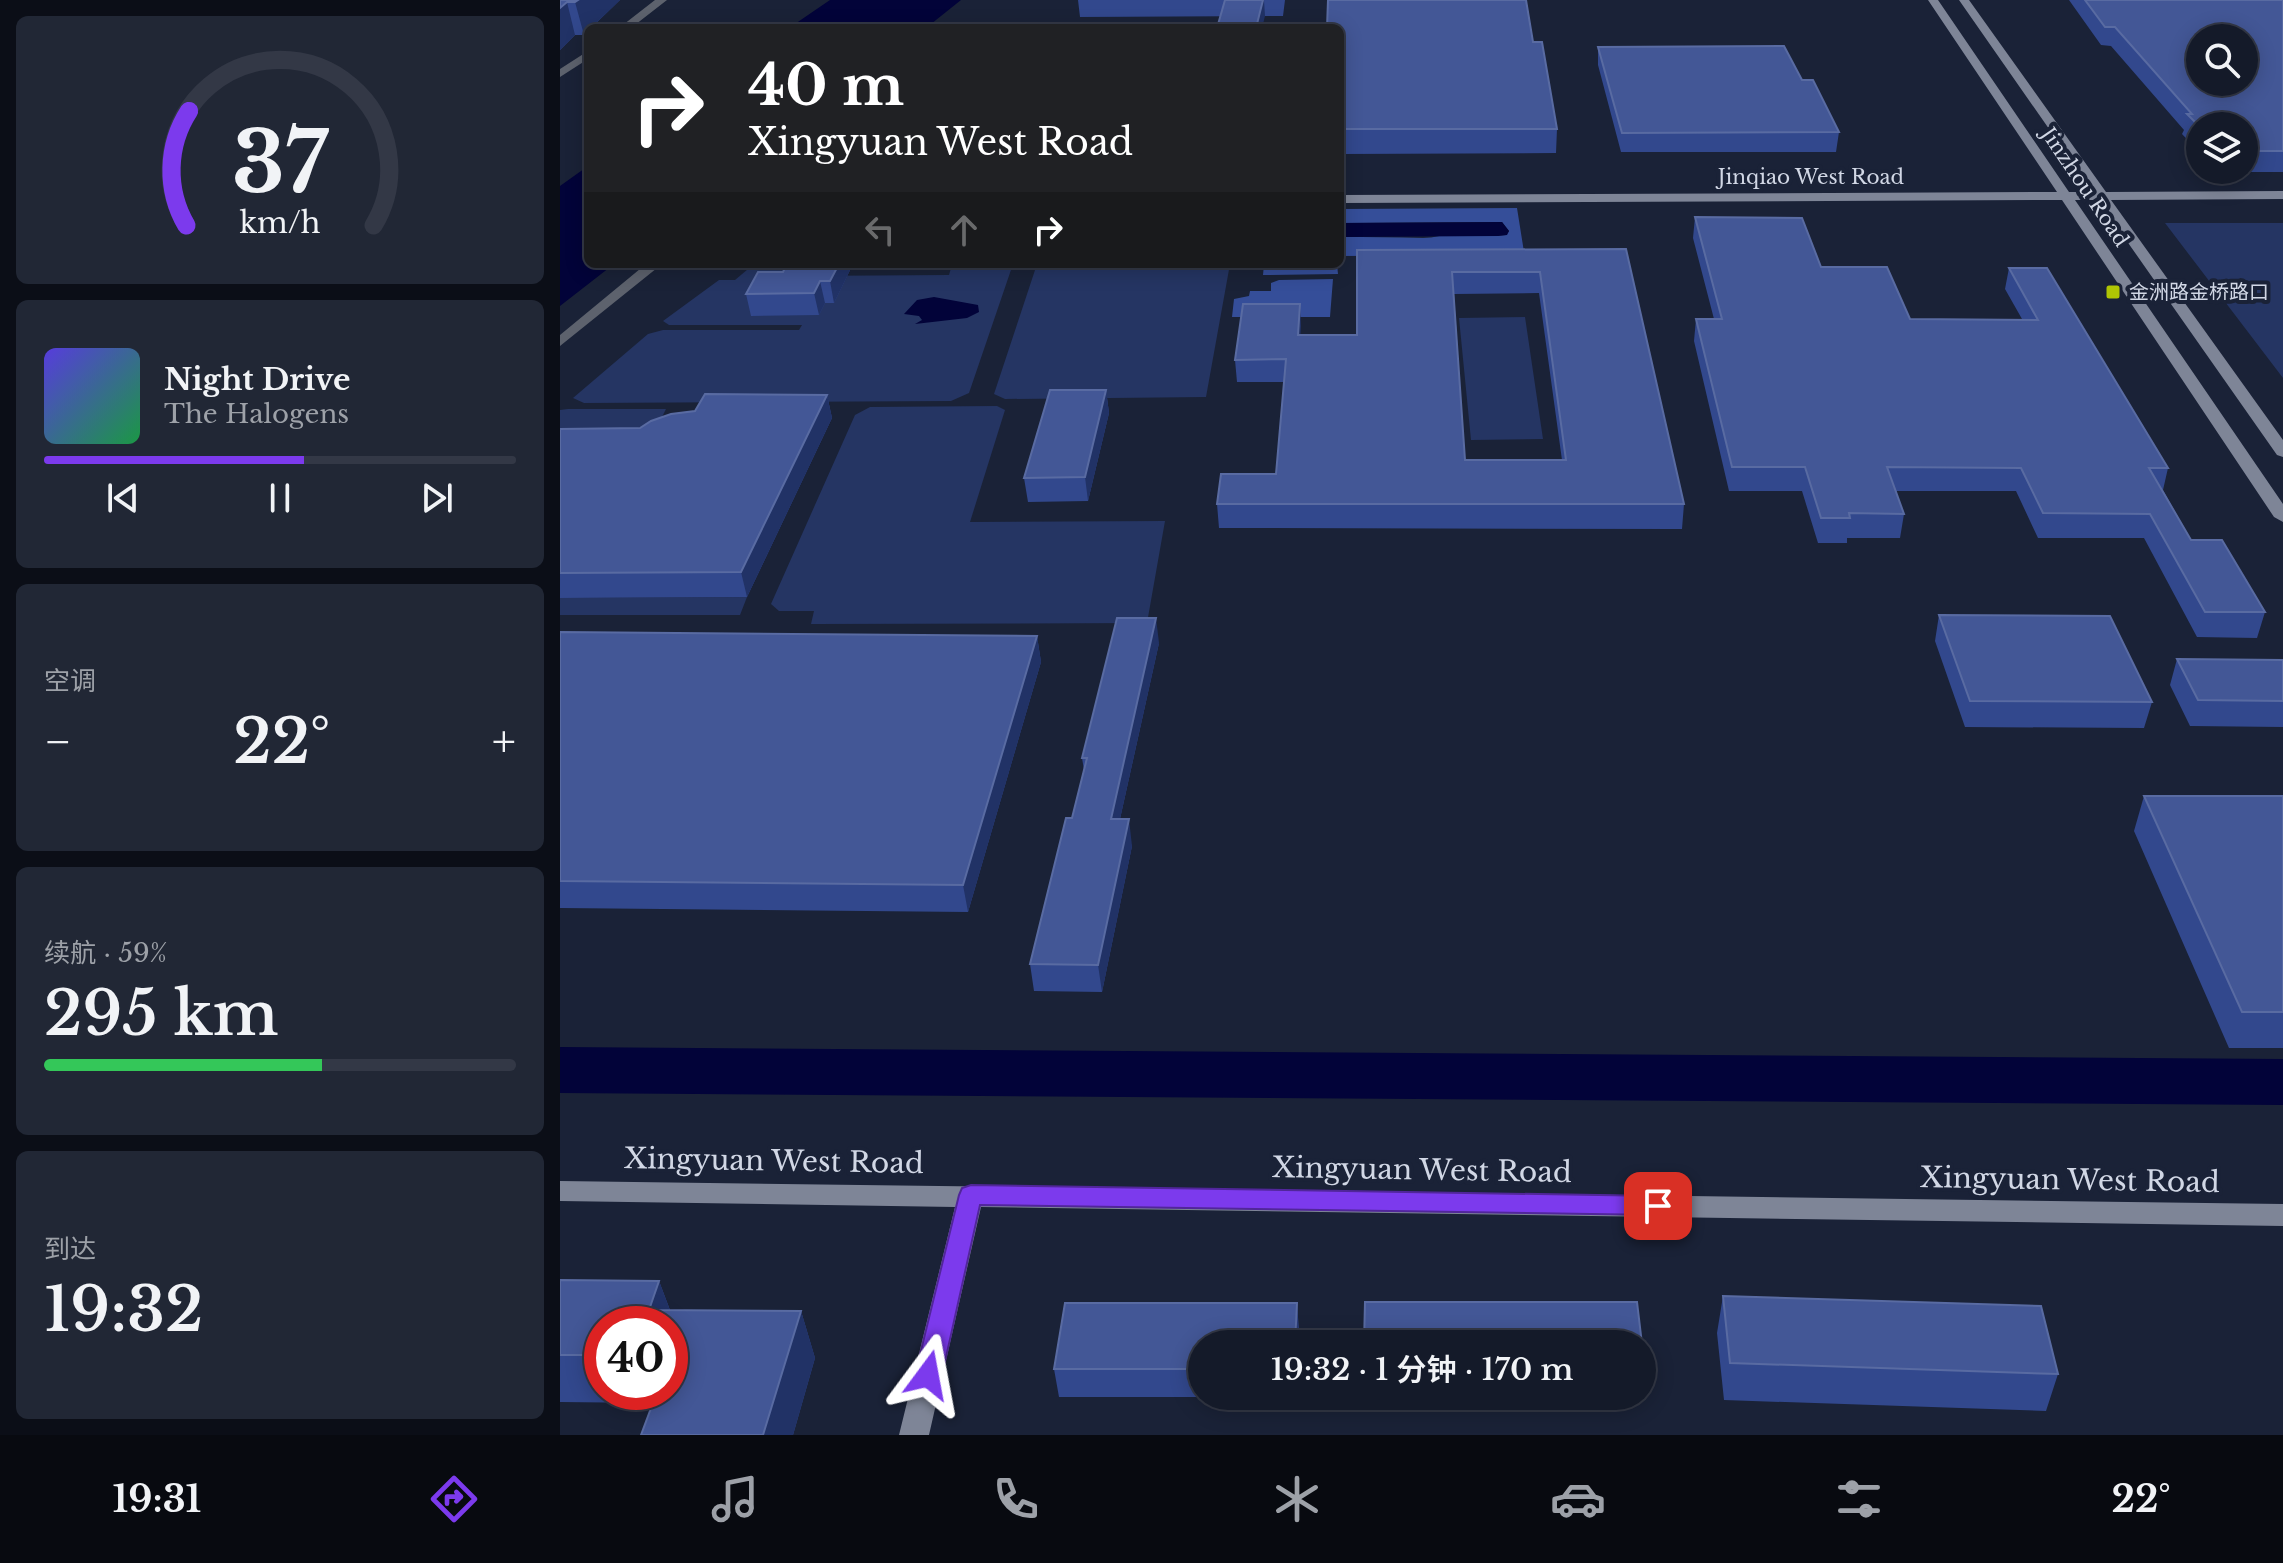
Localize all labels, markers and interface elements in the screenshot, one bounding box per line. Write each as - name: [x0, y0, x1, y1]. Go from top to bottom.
- map controls: [2186, 24, 2258, 184]
- button: search: [2186, 24, 2258, 96]
- text: 40 m: [748, 51, 904, 120]
- icon: right: [616, 56, 720, 160]
- text: 37: [232, 110, 329, 213]
- button: layers: [2186, 112, 2258, 184]
- text: Xingyuan West Road: [748, 120, 1133, 165]
- street label: Jinzhou Road: [2035, 120, 2134, 251]
- street label: Jinqiao West Road: [1715, 165, 1904, 189]
- text: km/h: [239, 205, 321, 241]
- icon: left: [858, 208, 902, 252]
- icon: ahead: [942, 208, 986, 252]
- icon: right: [1026, 208, 1070, 252]
- place label: 金洲路金桥路口: [2129, 280, 2269, 304]
- marker: 金洲路金桥路口: [2104, 283, 2122, 301]
- text: Night Drive: [164, 361, 350, 398]
- text: The Halogens: [164, 398, 349, 430]
- icon: previous: [101, 476, 145, 520]
- icon: pause: [258, 476, 302, 520]
- icon: next: [415, 476, 459, 520]
- text: 空调: [44, 665, 96, 697]
- text: 22°: [233, 705, 330, 779]
- text: −: [44, 714, 72, 769]
- text: +: [492, 714, 516, 769]
- text: 续航 · 59%: [44, 937, 167, 969]
- text: 295 km: [44, 977, 278, 1051]
- street label: Xingyuan West Road: [624, 1141, 924, 1181]
- street label: Xingyuan West Road: [1272, 1150, 1572, 1190]
- street label: Xingyuan West Road: [1920, 1160, 2220, 1200]
- pin: [1624, 1172, 1692, 1240]
- icon: arrive: [1636, 1184, 1680, 1228]
- text: 到达: [44, 1233, 96, 1265]
- text: 19:32: [44, 1273, 203, 1347]
- speed limit sign: 40: [584, 1306, 688, 1410]
- position arrow: [886, 1333, 970, 1417]
- text: 19:32 · 1 分钟 · 170 m: [1271, 1351, 1573, 1388]
- icon: directions: [426, 1471, 482, 1527]
- icon: music: [707, 1471, 763, 1527]
- icon: phone: [988, 1471, 1044, 1527]
- icon: climate: [1269, 1471, 1325, 1527]
- icon: car: [1550, 1471, 1606, 1527]
- icon: filters: [1831, 1471, 1887, 1527]
- text: 19:31: [112, 1477, 201, 1522]
- text: 22°: [2112, 1477, 2171, 1522]

